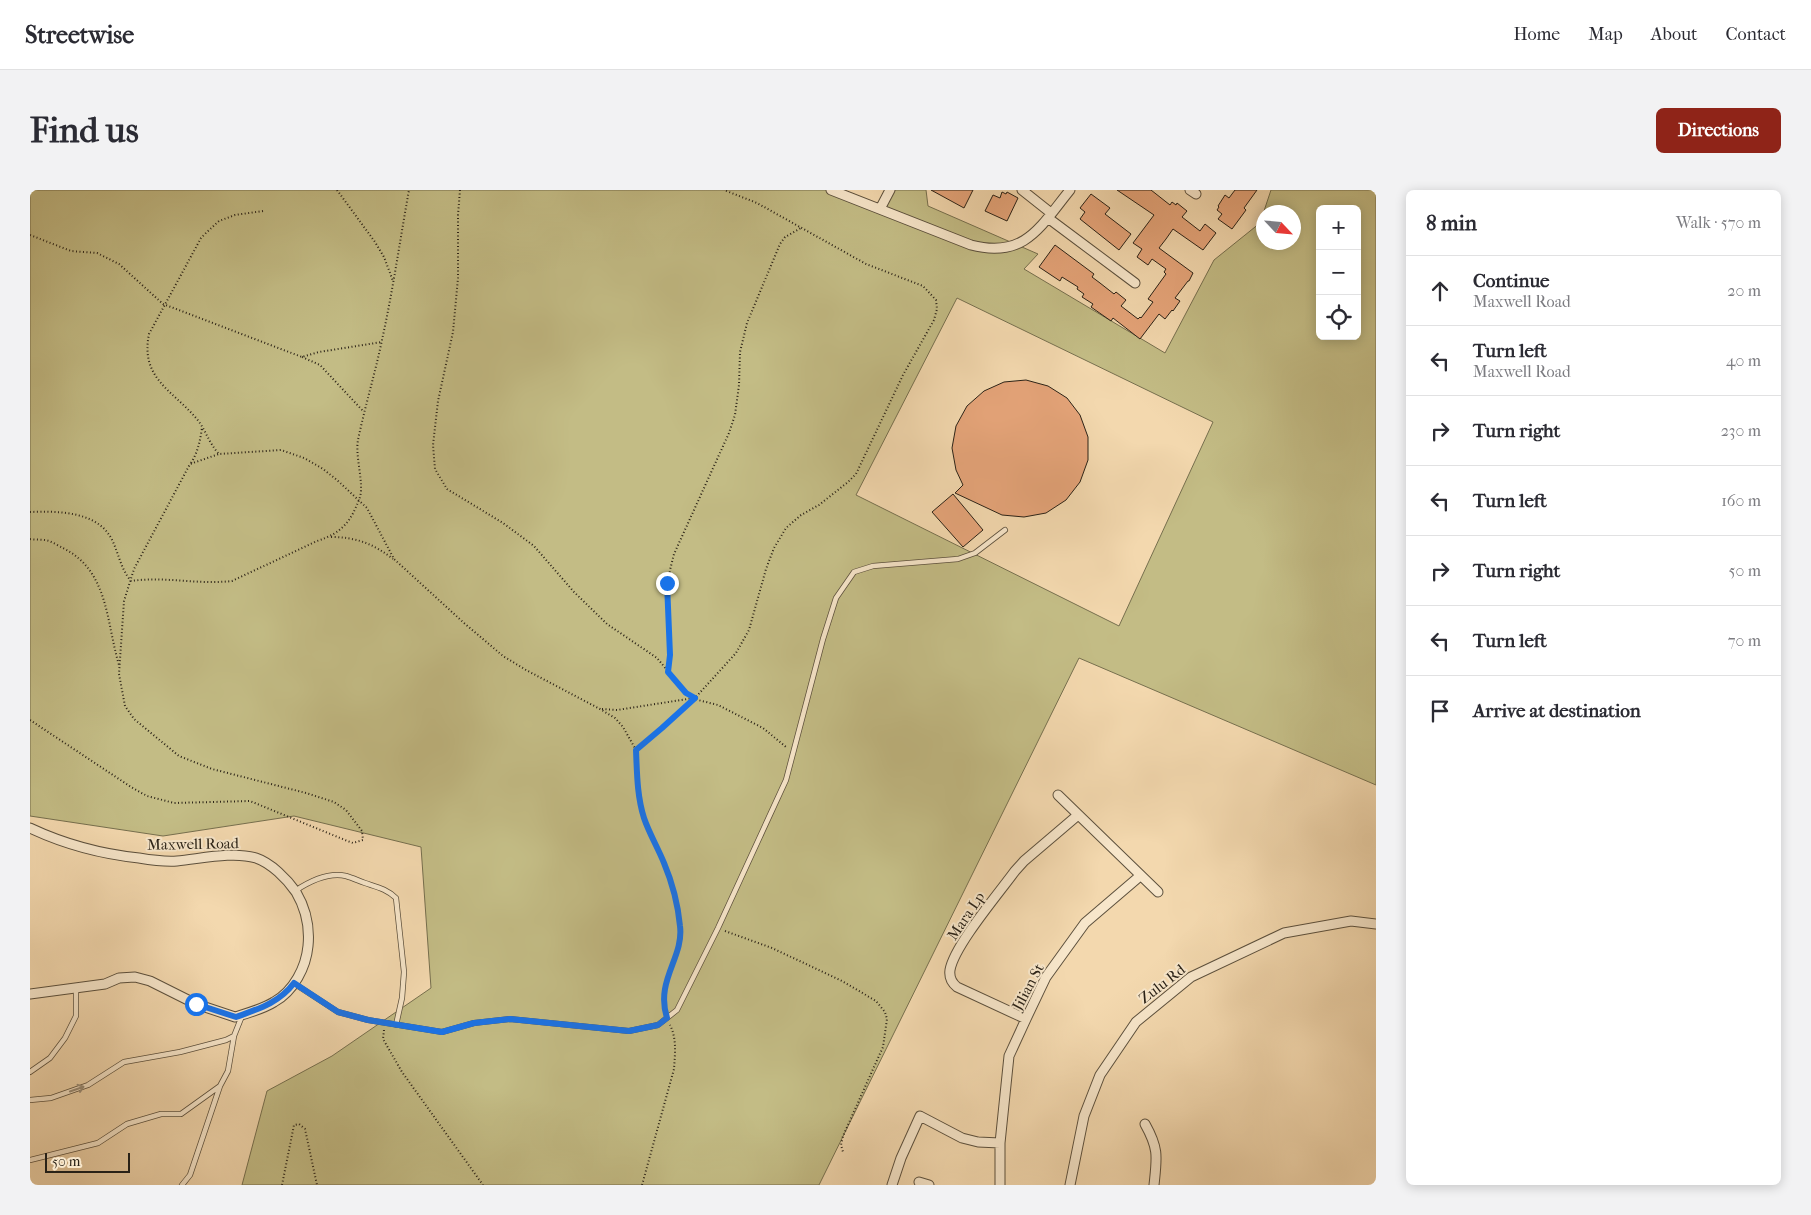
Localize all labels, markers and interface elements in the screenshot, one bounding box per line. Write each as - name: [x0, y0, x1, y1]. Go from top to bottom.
- text: Streetwise: [25, 21, 134, 49]
- text: Home: [1513, 24, 1560, 45]
- text: Map: [1588, 24, 1623, 45]
- text: About: [1651, 24, 1697, 45]
- text: Contact: [1725, 24, 1786, 45]
- button: Directions: [1656, 108, 1781, 153]
- text: Find us: [30, 110, 139, 151]
- north arrow: [1256, 205, 1301, 250]
- map controls: [1316, 205, 1361, 340]
- button: +: [1316, 205, 1361, 250]
- text: 8 min: [1426, 211, 1477, 235]
- text: Walk · 570 m: [1676, 213, 1761, 232]
- button: −: [1316, 250, 1361, 295]
- text: Continue: [1473, 270, 1549, 292]
- icon: ahead: [1426, 277, 1454, 305]
- text: 20 m: [1727, 281, 1761, 300]
- text: Maxwell Road: [1473, 292, 1571, 311]
- button: locate: [1316, 295, 1361, 340]
- text: Turn left: [1473, 340, 1547, 362]
- icon: left: [1426, 347, 1454, 375]
- text: 40 m: [1726, 351, 1761, 370]
- text: Maxwell Road: [1473, 362, 1571, 381]
- icon: right: [1426, 417, 1454, 445]
- text: Turn right: [1473, 420, 1560, 442]
- text: 230 m: [1721, 421, 1761, 440]
- icon: left: [1426, 487, 1454, 515]
- text: Turn left: [1473, 490, 1547, 512]
- text: 160 m: [1721, 491, 1761, 510]
- icon: right: [1426, 557, 1454, 585]
- text: Turn right: [1473, 560, 1560, 582]
- text: 50 m: [1729, 561, 1761, 580]
- route end: [656, 572, 679, 595]
- icon: left: [1426, 627, 1454, 655]
- text: Turn left: [1473, 630, 1547, 652]
- text: 70 m: [1728, 631, 1761, 650]
- icon: arrive: [1426, 697, 1454, 725]
- text: Arrive at destination: [1473, 700, 1641, 722]
- street label: Maxwell Road: [147, 834, 240, 854]
- street label: Mara Lp: [943, 888, 989, 944]
- street label: Jilian St: [1008, 960, 1048, 1014]
- street label: Zulu Rd: [1135, 960, 1189, 1007]
- route start: [185, 993, 208, 1016]
- one-way arrow: [69, 1083, 85, 1093]
- scale bar: [45, 1150, 130, 1173]
- text: 50 m: [52, 1153, 80, 1170]

